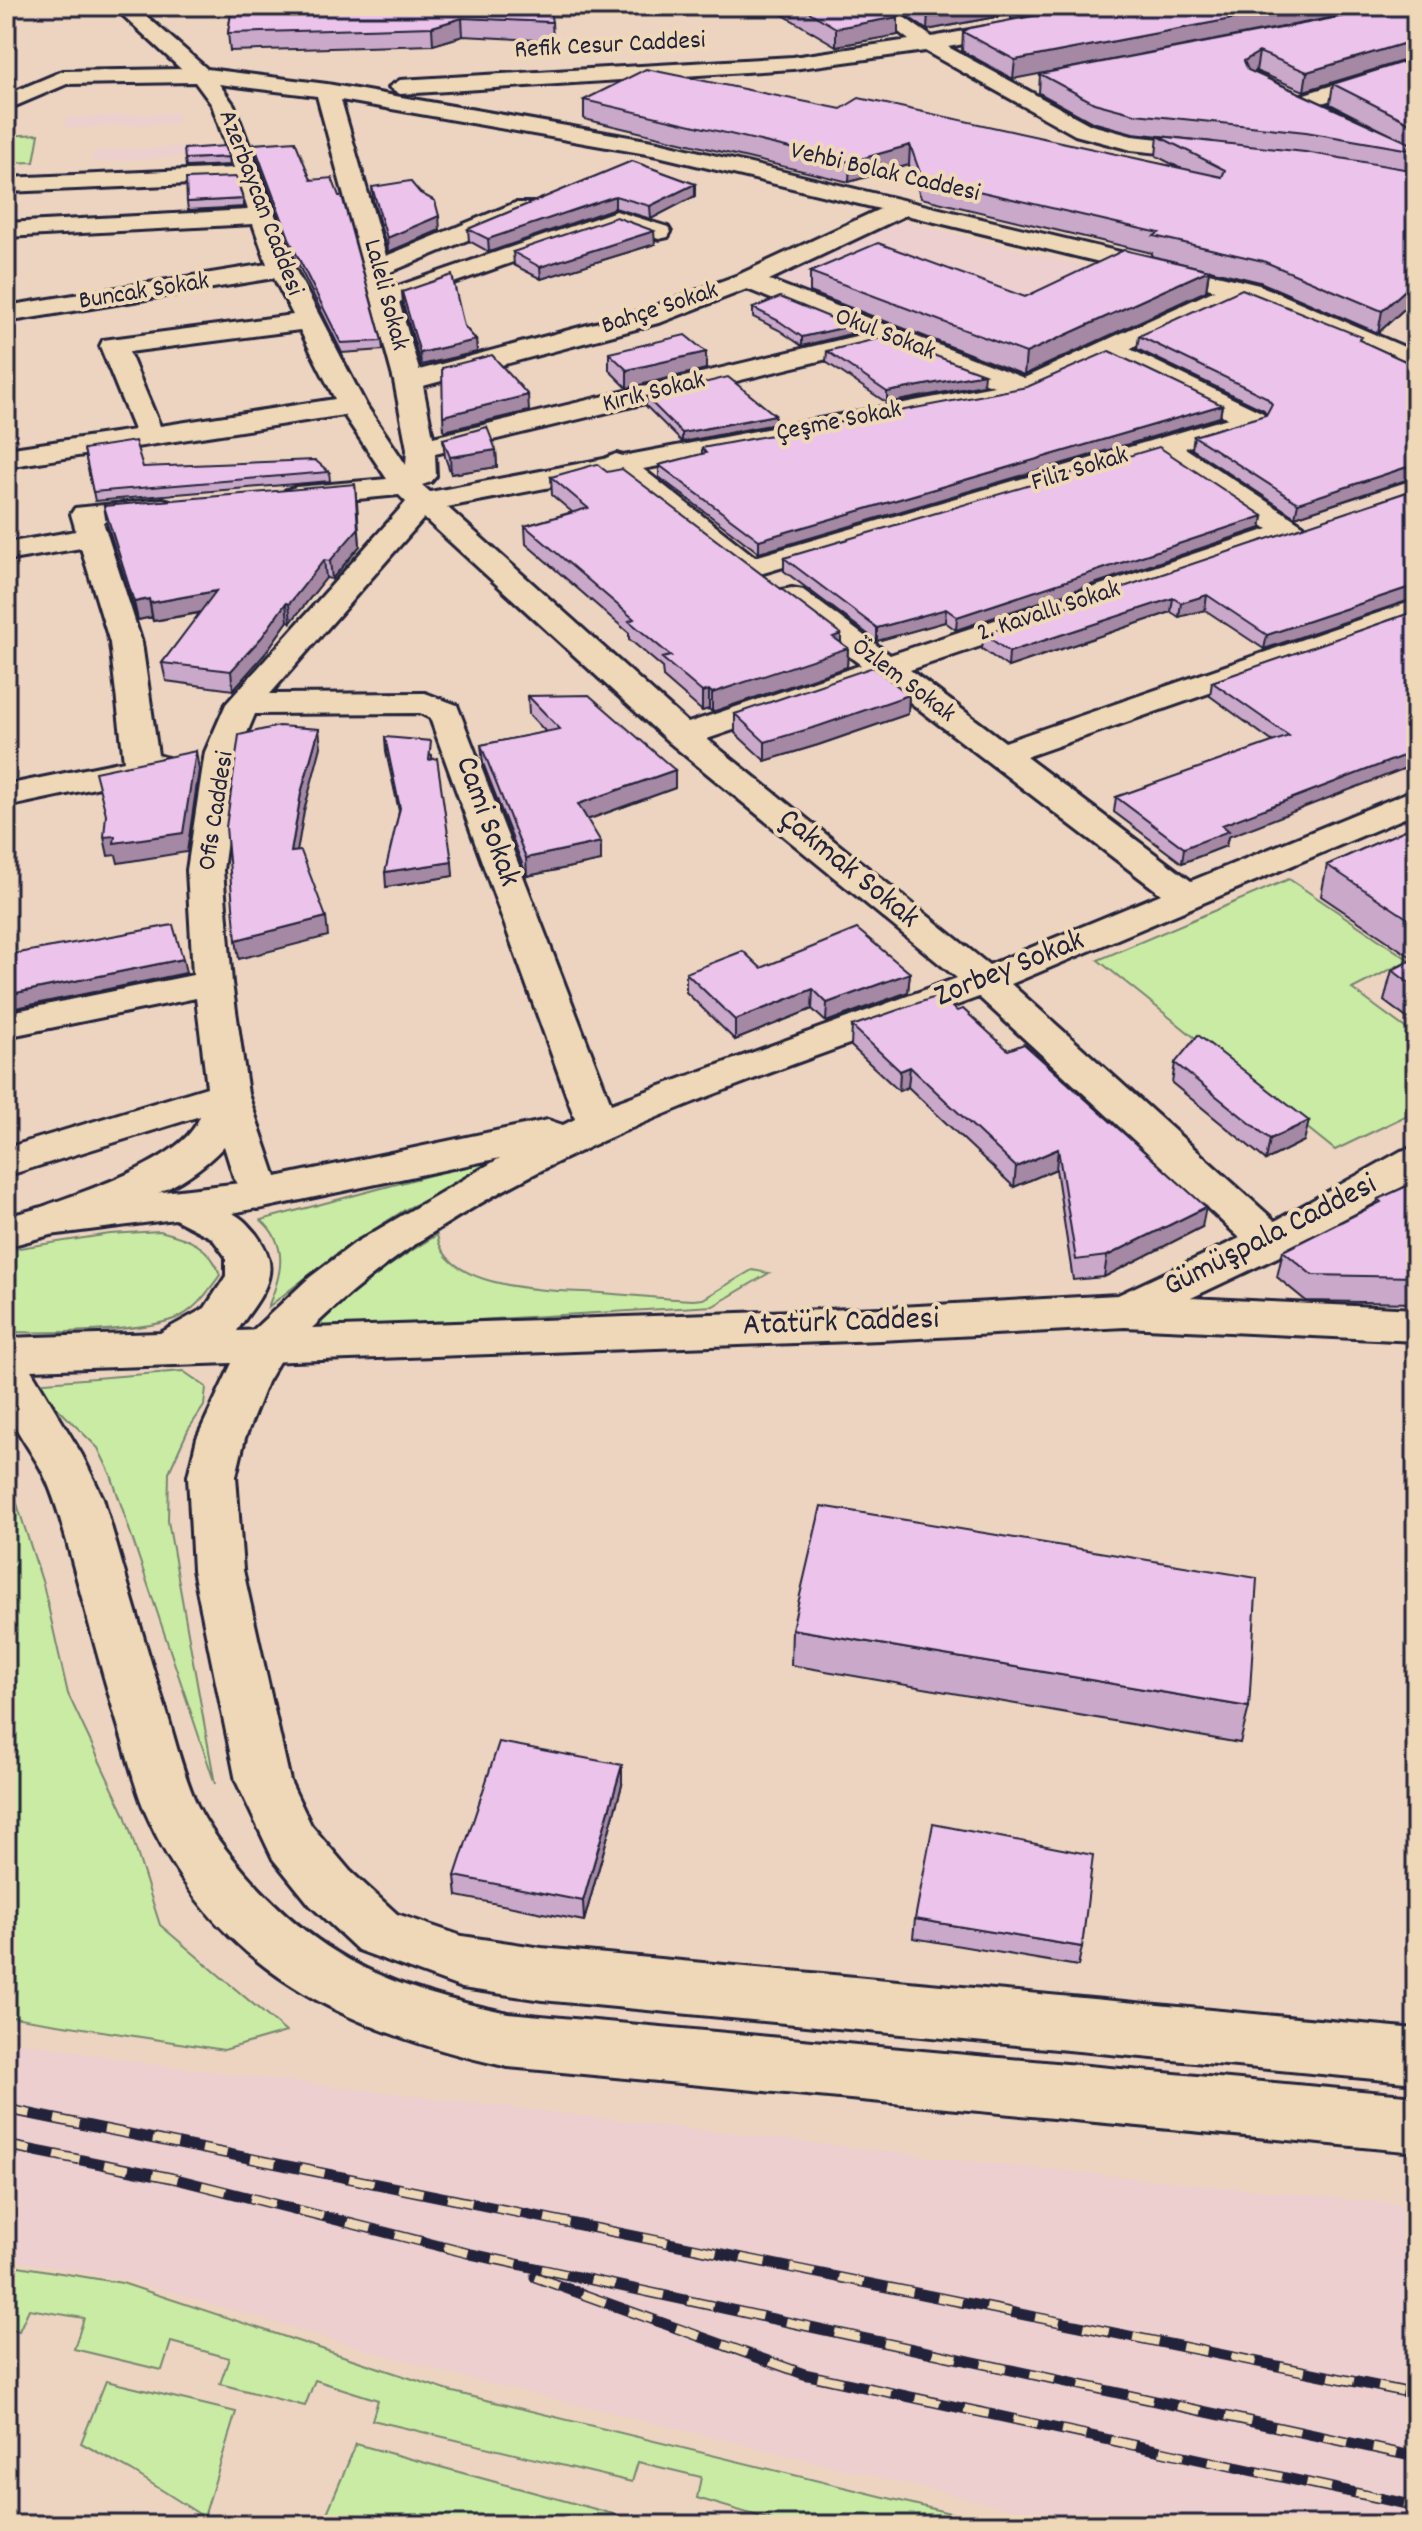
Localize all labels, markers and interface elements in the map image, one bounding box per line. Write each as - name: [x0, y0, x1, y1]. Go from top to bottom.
- street label: Refik Cesur Caddesi: [513, 23, 707, 69]
- street label: Azerbaycan Caddesi: [208, 105, 313, 301]
- street label: Vehbi Bolak Caddesi: [787, 133, 984, 213]
- street label: Laleli Sokak: [352, 235, 418, 355]
- street label: Buncak Sokak: [76, 263, 212, 321]
- street label: Bahçe Sokak: [597, 273, 723, 345]
- street label: Okul Sokak: [829, 299, 941, 371]
- street label: Kırık Sokak: [599, 362, 709, 424]
- street label: Çeşme Sokak: [773, 392, 905, 452]
- street label: Filiz Sokak: [1027, 438, 1133, 502]
- street label: 2. Kavallı Sokak: [973, 571, 1125, 653]
- street label: Özlem Sokak: [843, 630, 963, 732]
- street label: Ofis Caddesi: [189, 748, 245, 873]
- street label: Cami Sokak: [441, 750, 531, 894]
- street label: Çakmak Sokak: [767, 799, 929, 941]
- street label: Zorbey Sokak: [928, 919, 1092, 1021]
- street label: Gümüşpala Caddesi: [1157, 1163, 1386, 1311]
- street label: Atatürk Caddesi: [742, 1298, 940, 1350]

